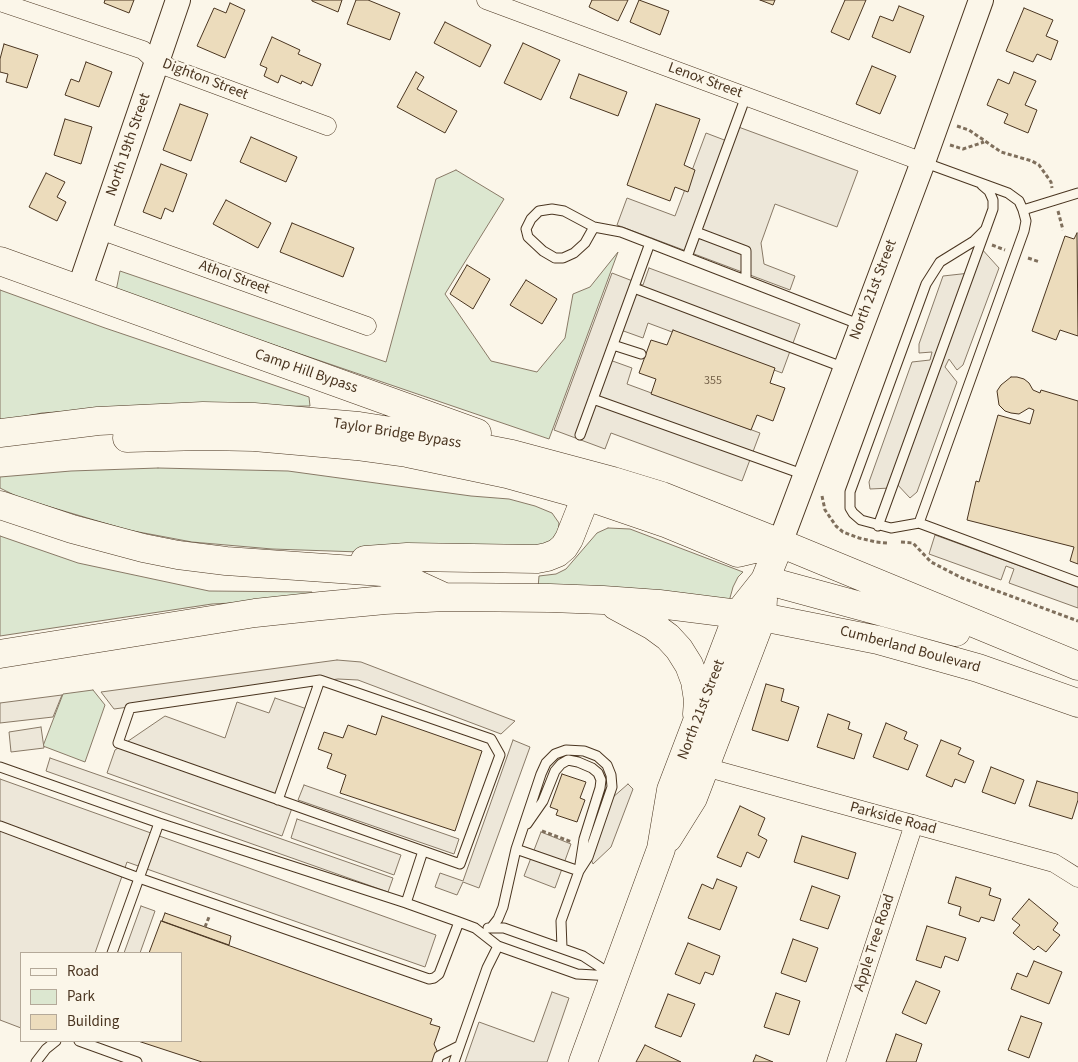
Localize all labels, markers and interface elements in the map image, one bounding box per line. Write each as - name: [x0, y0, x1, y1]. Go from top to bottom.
- street label: Dighton Street: [160, 55, 250, 105]
- street label: Lenox Street: [665, 59, 745, 103]
- street label: North 19th Street: [103, 91, 155, 199]
- street label: North 21st Street: [847, 237, 901, 343]
- street label: Athol Street: [196, 257, 272, 299]
- street label: Camp Hill Bypass: [252, 346, 360, 398]
- house number: 355: [704, 374, 722, 388]
- street label: Taylor Bridge Bypass: [332, 415, 462, 453]
- street label: Cumberland Boulevard: [838, 623, 982, 677]
- street label: North 21st Street: [675, 657, 729, 763]
- street label: Parkside Road: [848, 799, 938, 839]
- street label: Apple Tree Road: [851, 892, 899, 994]
- legend: [20, 952, 182, 1042]
- text: Road: [67, 961, 99, 982]
- text: Park: [67, 986, 95, 1007]
- text: Building: [67, 1011, 119, 1032]

